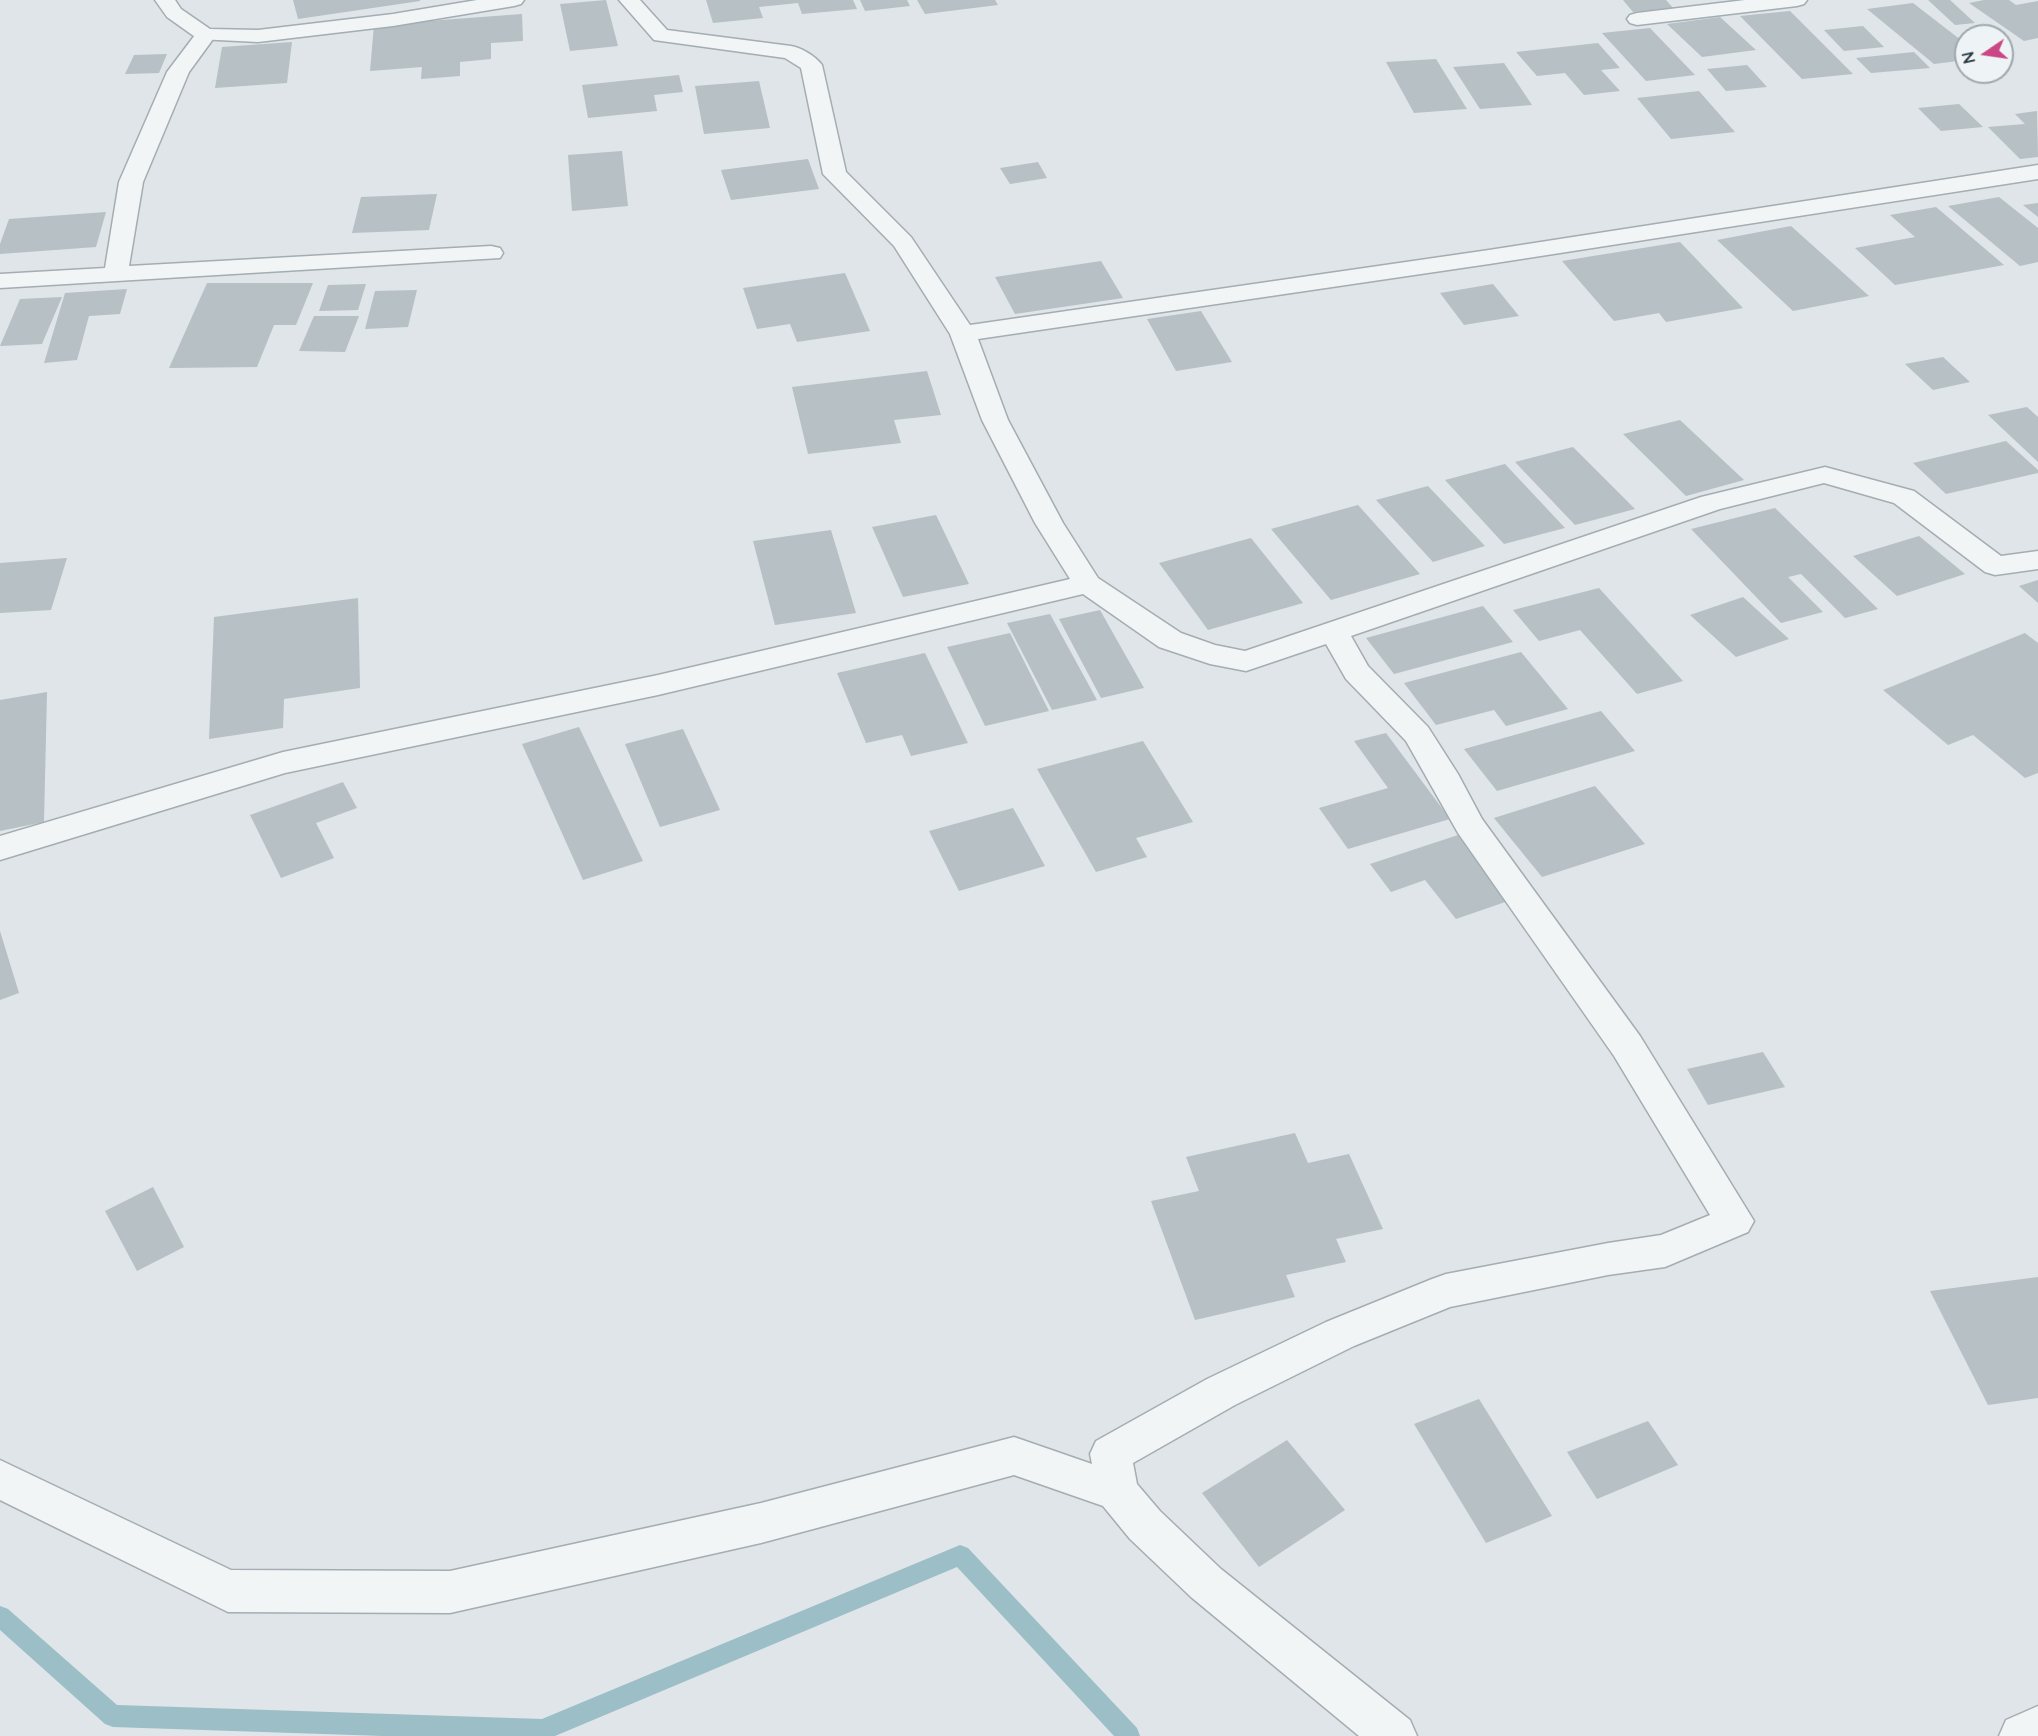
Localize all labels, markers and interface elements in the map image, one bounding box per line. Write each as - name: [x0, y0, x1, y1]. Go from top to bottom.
- north arrow: [1954, 24, 2014, 84]
- text: N: [1957, 50, 1979, 66]

